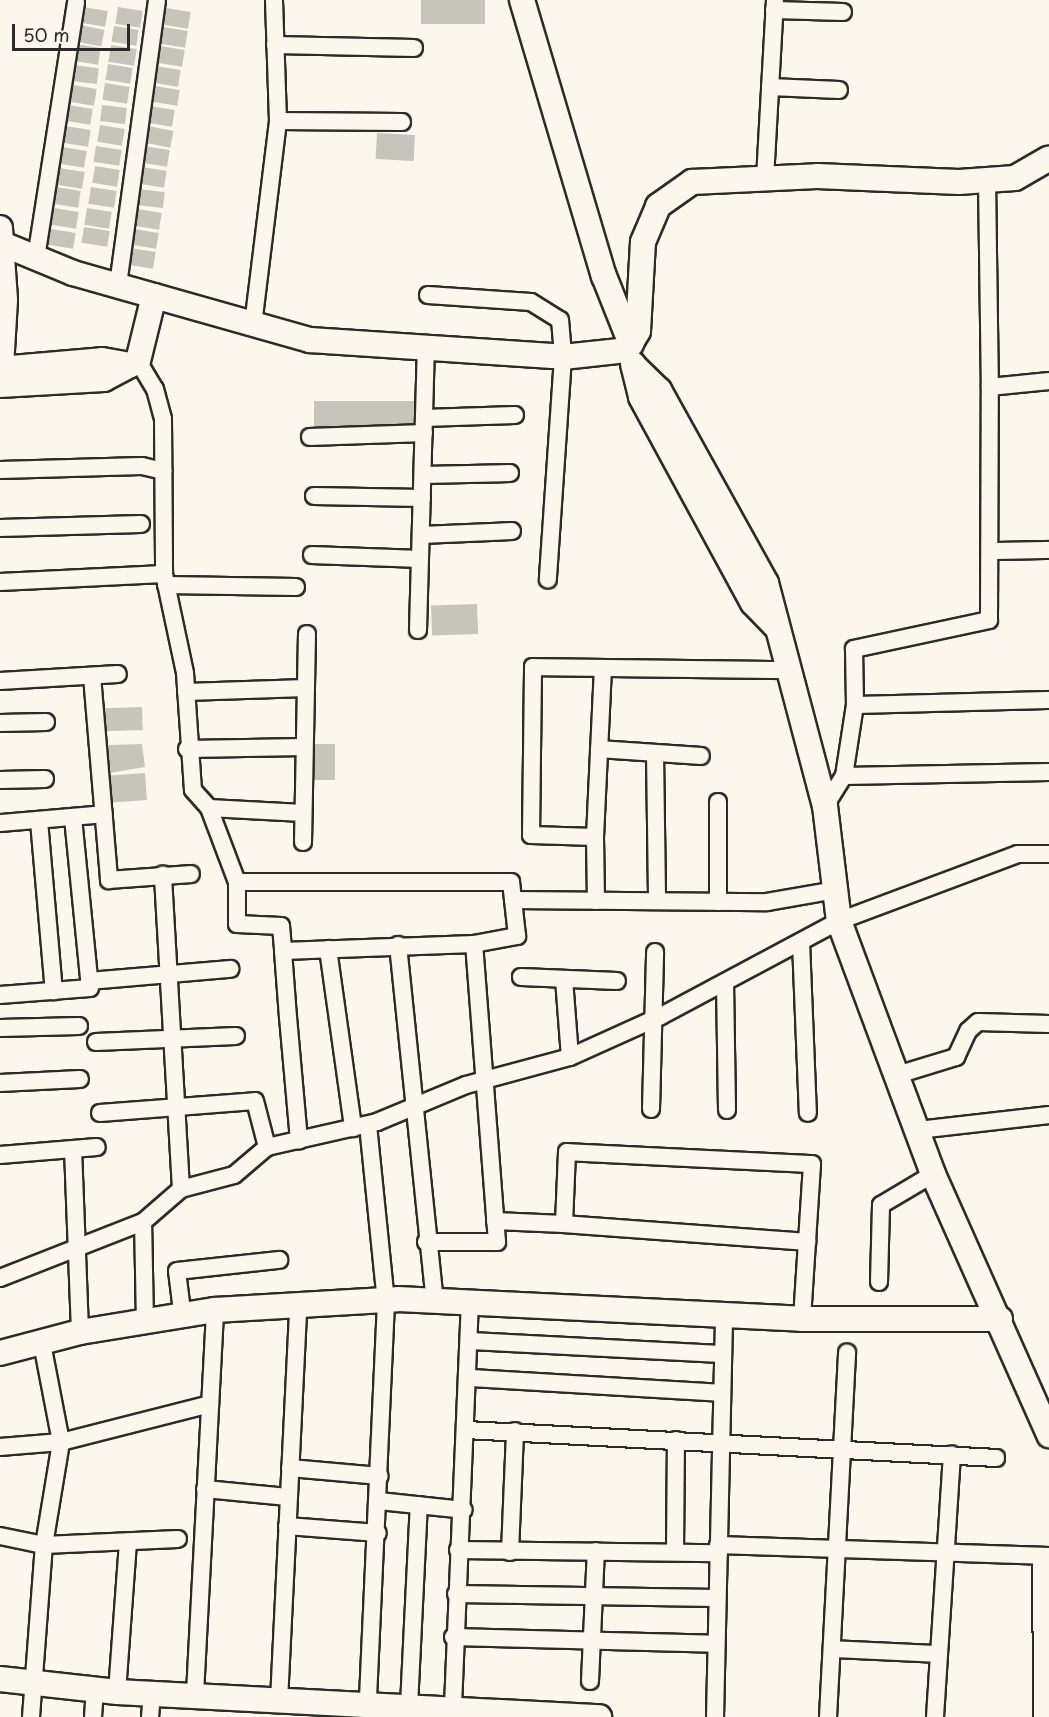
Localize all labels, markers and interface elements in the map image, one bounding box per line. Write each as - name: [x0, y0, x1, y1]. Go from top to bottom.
- scale bar: [15, 12, 134, 50]
- text: 50 m: [23, 21, 70, 48]

